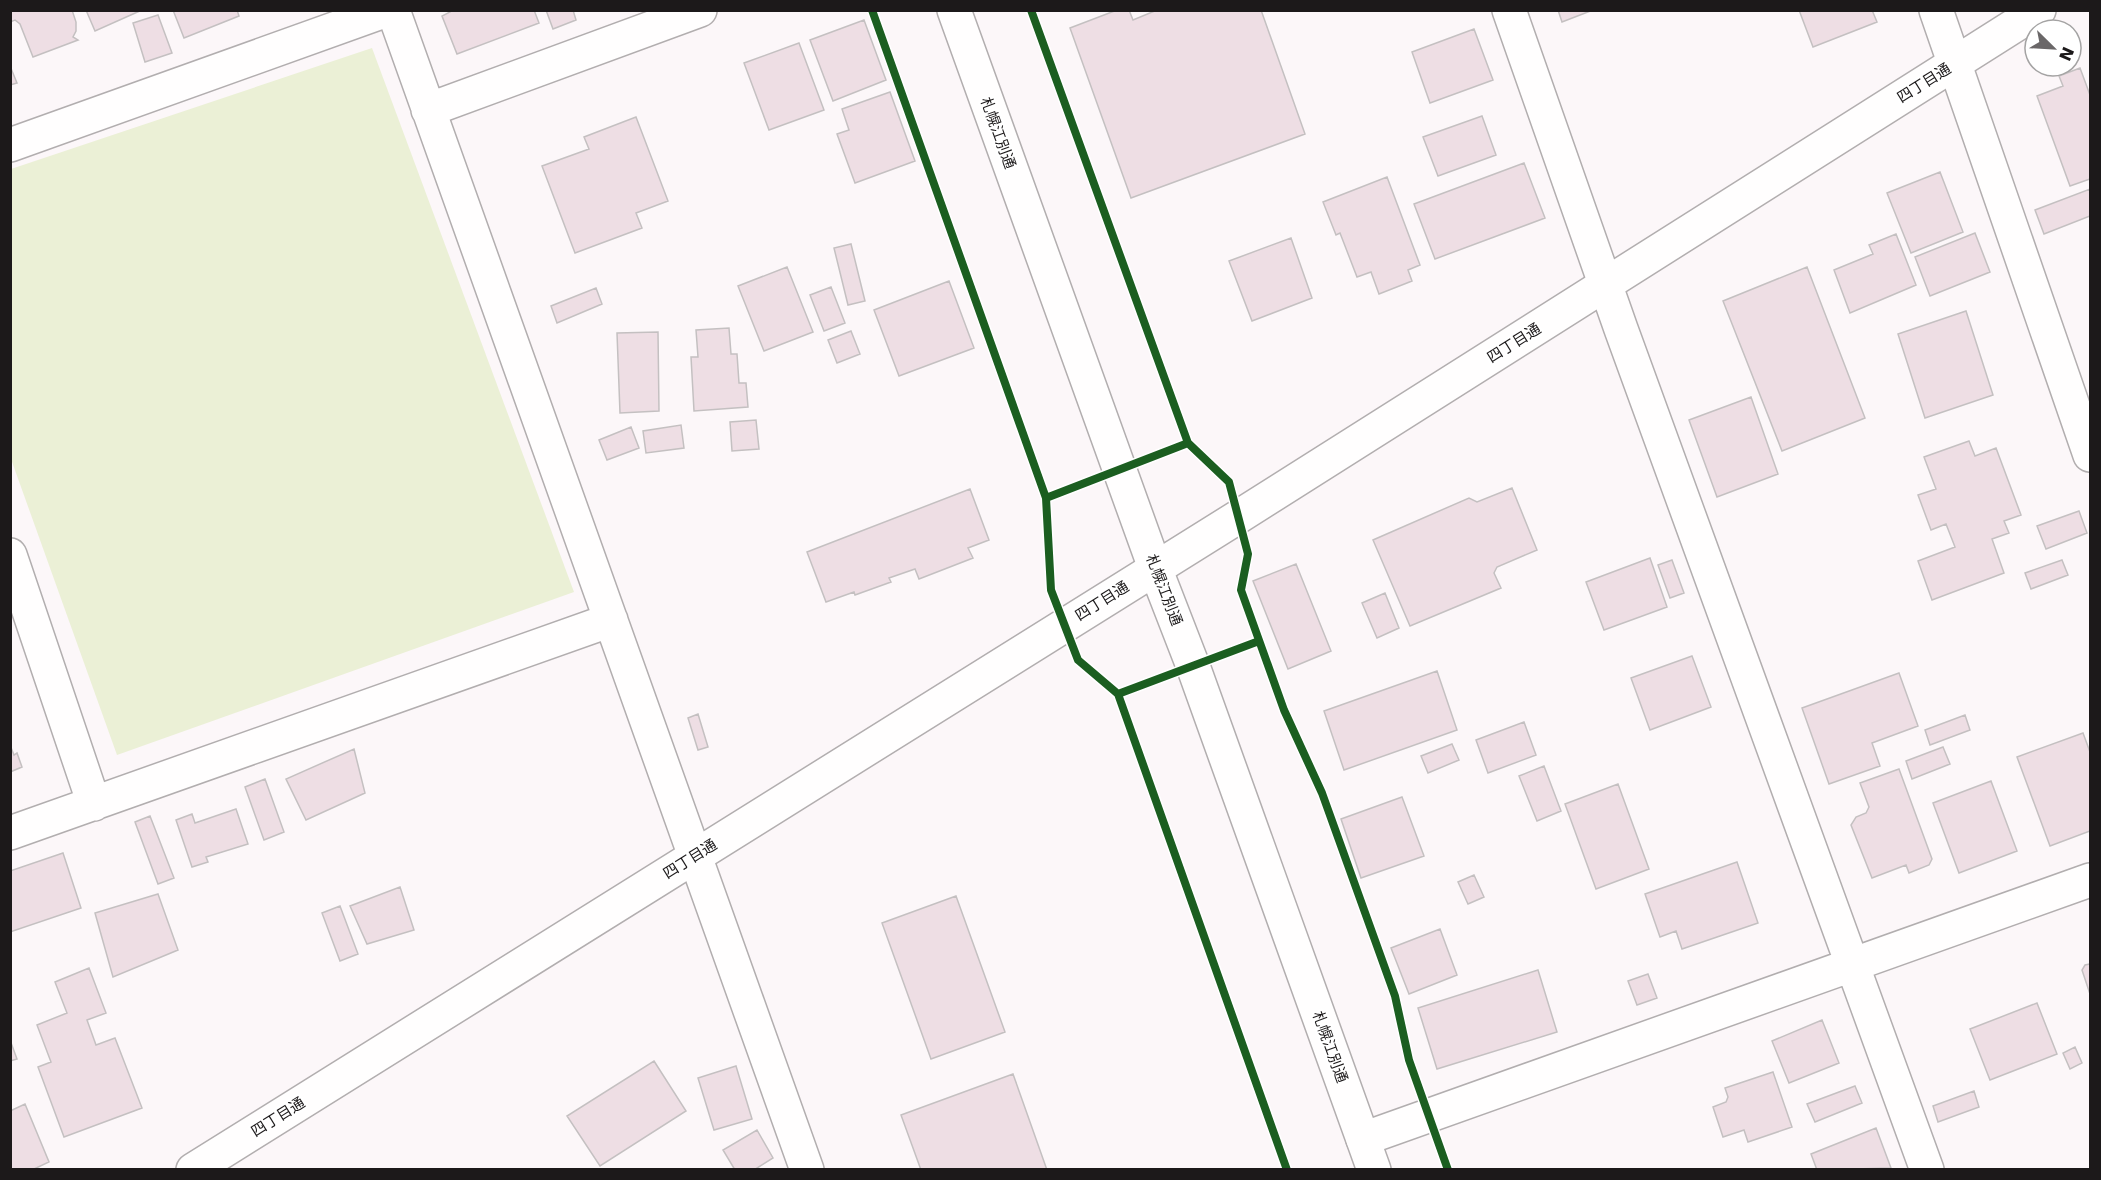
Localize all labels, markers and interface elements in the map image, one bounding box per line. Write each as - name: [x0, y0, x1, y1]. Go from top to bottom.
- north arrow: [2023, 18, 2083, 78]
- text: N: [2055, 44, 2078, 64]
- street label: 四丁目通: [1894, 59, 1954, 107]
- street label: 札幌江別通: [977, 95, 1019, 171]
- street label: 四丁目通: [1484, 319, 1544, 367]
- street label: 札幌江別通: [1142, 552, 1186, 628]
- street label: 四丁目通: [1072, 577, 1132, 625]
- street label: 四丁目通: [660, 835, 720, 883]
- street label: 札幌江別通: [1309, 1009, 1351, 1085]
- street label: 四丁目通: [248, 1093, 308, 1141]

